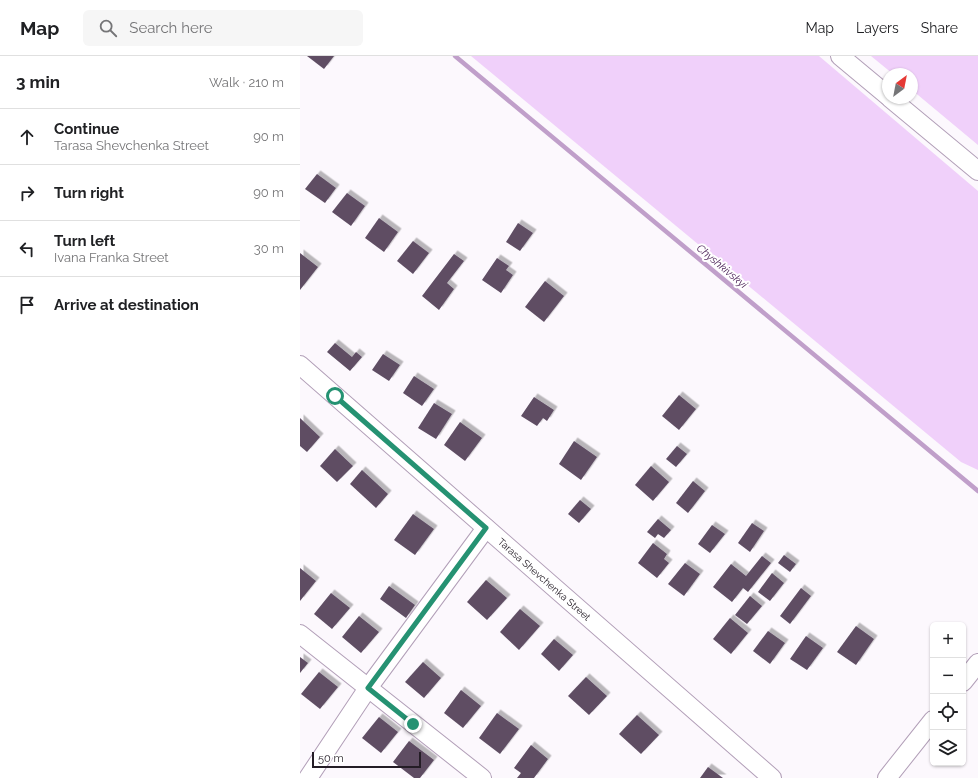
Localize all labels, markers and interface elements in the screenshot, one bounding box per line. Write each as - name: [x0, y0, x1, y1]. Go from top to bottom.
- search box: [83, 10, 363, 46]
- text: Map: [20, 17, 59, 39]
- icon: search: [97, 17, 119, 39]
- text: Search here: [129, 19, 213, 37]
- text: Map: [806, 20, 834, 36]
- text: Layers: [856, 20, 899, 36]
- text: Share: [921, 20, 958, 36]
- north arrow: [882, 68, 918, 104]
- text: 3 min: [16, 72, 60, 92]
- text: Walk · 210 m: [209, 75, 284, 90]
- text: Continue: [54, 120, 119, 138]
- icon: ahead: [16, 126, 38, 148]
- text: 90 m: [253, 129, 284, 144]
- text: Tarasa Shevchenka Street: [54, 138, 209, 153]
- icon: right: [16, 182, 38, 204]
- text: Turn right: [54, 184, 124, 202]
- text: 90 m: [253, 185, 284, 200]
- text: Turn left: [54, 232, 115, 250]
- icon: left: [16, 238, 38, 260]
- text: 30 m: [254, 241, 284, 256]
- water label: Chyshkivskyi: [694, 241, 750, 292]
- text: Ivana Franka Street: [54, 250, 169, 265]
- icon: arrive: [16, 294, 38, 316]
- text: Arrive at destination: [54, 296, 199, 314]
- route start: [326, 387, 344, 405]
- street label: Tarasa Shevchenka Street: [496, 536, 593, 623]
- map controls: [930, 622, 966, 766]
- button: +: [930, 622, 966, 658]
- button: −: [930, 658, 966, 694]
- button: locate: [930, 694, 966, 730]
- route end: [404, 715, 422, 733]
- button: layers: [930, 730, 966, 766]
- scale bar: [312, 750, 421, 769]
- text: 50 m: [318, 752, 344, 765]

